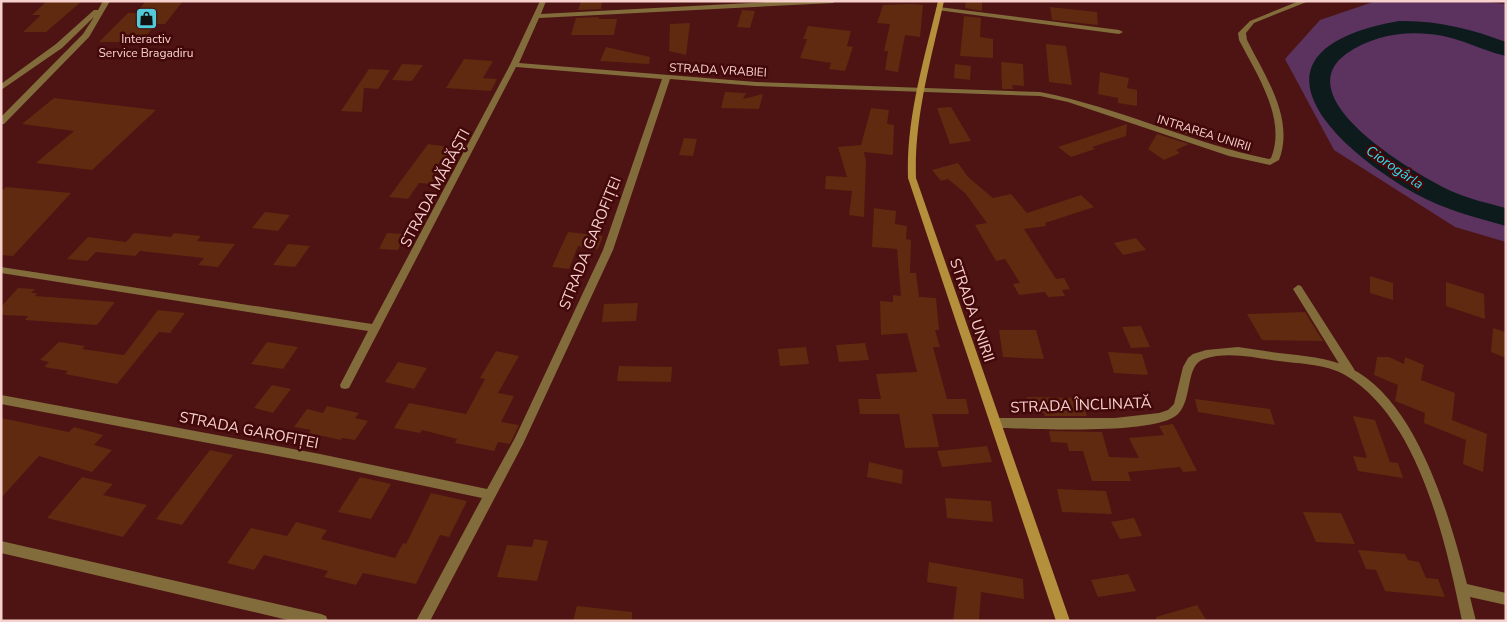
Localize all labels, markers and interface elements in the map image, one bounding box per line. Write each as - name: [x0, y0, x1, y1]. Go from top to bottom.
- shop icon: Interactiv Service Bragadiru: [134, 6, 158, 30]
- place label: Interactiv Service Bragadiru: [98, 31, 194, 61]
- street label: STRADA VRABIEI: [669, 59, 767, 81]
- street label: INTRAREA UNIRII: [1155, 111, 1253, 155]
- street label: STRADA MĂRĂȘTI: [395, 126, 475, 250]
- water label: Ciorogârla: [1362, 141, 1427, 194]
- street label: STRADA GAROFIȚEI: [554, 174, 626, 312]
- street label: STRADA UNIRII: [945, 256, 999, 364]
- street label: STRADA ÎNCLINATĂ: [1010, 393, 1152, 417]
- street label: STRADA GAROFIȚEI: [178, 407, 320, 453]

